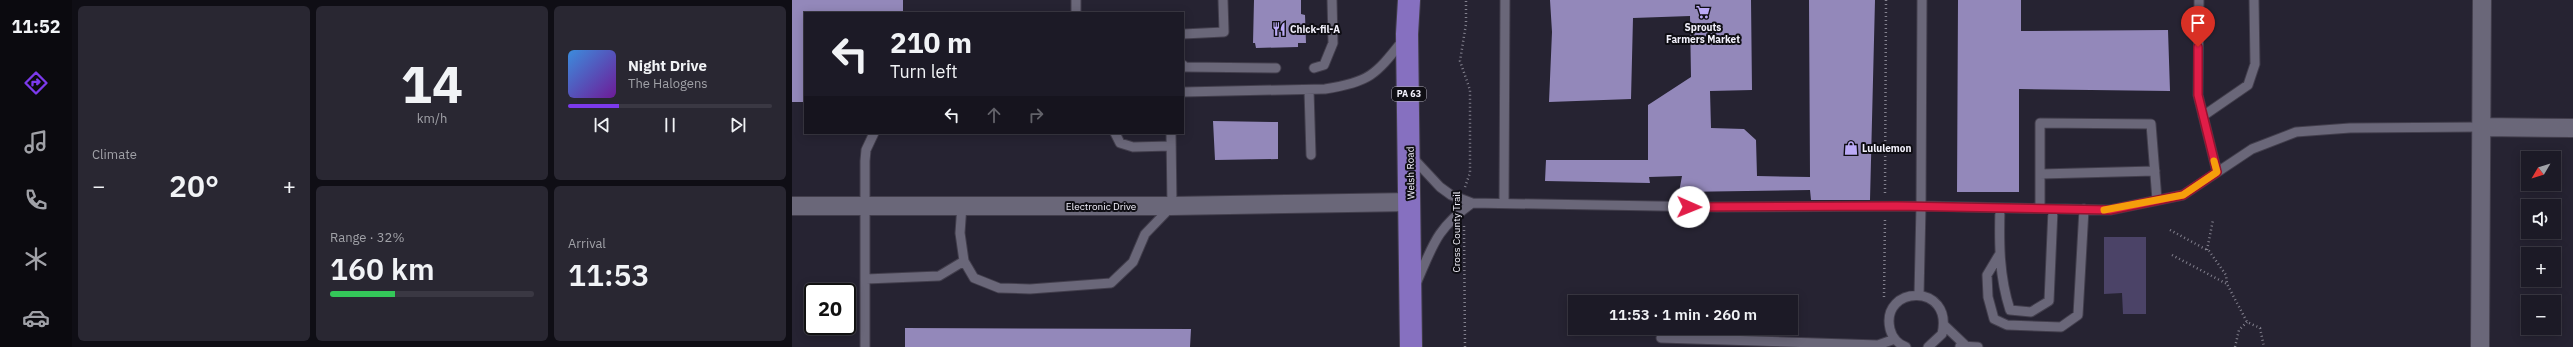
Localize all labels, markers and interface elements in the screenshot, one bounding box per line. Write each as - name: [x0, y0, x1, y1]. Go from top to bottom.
- supermarket icon: Sprouts Farmers Market: [1695, 4, 1711, 20]
- pin: [2181, 6, 2215, 47]
- icon: arrive: [2187, 12, 2209, 34]
- text: 11:52: [11, 15, 61, 38]
- restaurant icon: Chick-fil-A: [1271, 21, 1287, 37]
- place label: Sprouts Farmers Market: [1666, 21, 1740, 46]
- place label: Chick-fil-A: [1290, 23, 1340, 36]
- text: 210 m: [890, 24, 972, 61]
- icon: left: [824, 28, 876, 80]
- text: 14: [401, 50, 463, 117]
- text: Night Drive: [628, 56, 707, 75]
- text: Turn left: [890, 60, 958, 83]
- icon: directions: [22, 69, 50, 97]
- text: The Halogens: [628, 75, 708, 92]
- road number: PA 63: [1392, 87, 1426, 101]
- icon: left: [941, 104, 963, 126]
- icon: ahead: [983, 104, 1005, 126]
- icon: right: [1025, 104, 1047, 126]
- text: km/h: [417, 110, 447, 127]
- icon: previous: [591, 114, 613, 136]
- icon: pause: [659, 114, 681, 136]
- icon: next: [727, 114, 749, 136]
- icon: music: [22, 128, 50, 156]
- shop icon: Lululemon: [1843, 140, 1859, 156]
- place label: Lululemon: [1862, 142, 1911, 155]
- text: Climate: [92, 146, 137, 163]
- street label: Welsh Road: [1404, 146, 1417, 200]
- north arrow: [2521, 151, 2561, 191]
- map controls: [2521, 151, 2561, 335]
- text: 20°: [169, 166, 219, 205]
- text: −: [92, 171, 105, 200]
- text: +: [283, 171, 296, 200]
- icon: phone: [22, 186, 50, 214]
- position arrow: [1668, 186, 1710, 228]
- street label: Cross County Trail: [1450, 191, 1463, 272]
- button: sound: [2521, 199, 2561, 239]
- street label: Electronic Drive: [1066, 200, 1137, 213]
- text: Range · 32%: [330, 229, 404, 246]
- text: Arrival: [568, 235, 606, 252]
- icon: climate: [22, 245, 50, 273]
- button: +: [2521, 247, 2561, 287]
- text: 160 km: [330, 249, 435, 288]
- text: 11:53: [568, 255, 650, 294]
- speed limit sign: 20: [804, 283, 856, 335]
- button: −: [2521, 295, 2561, 335]
- icon: car: [22, 304, 50, 332]
- text: 11:53 · 1 min · 260 m: [1609, 305, 1757, 324]

